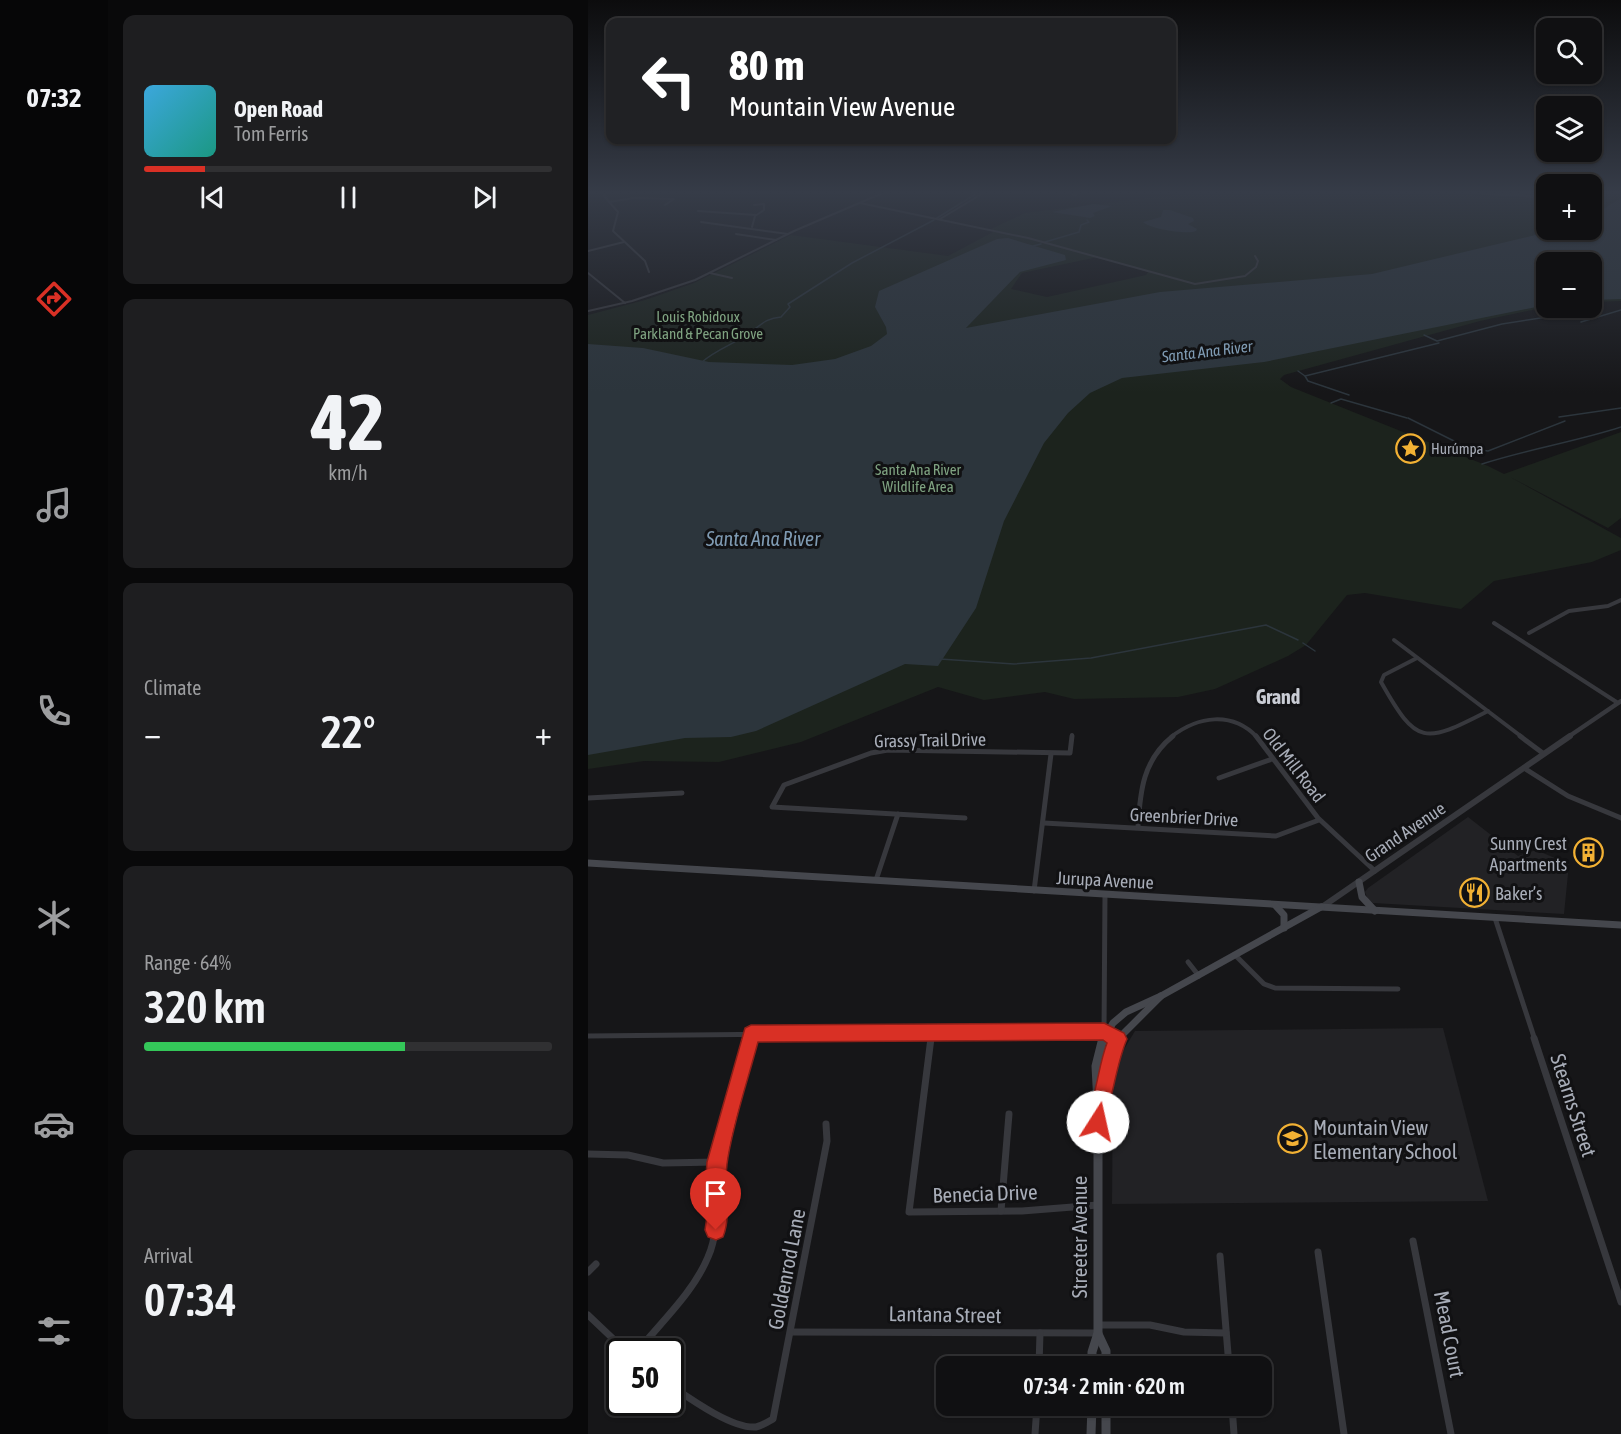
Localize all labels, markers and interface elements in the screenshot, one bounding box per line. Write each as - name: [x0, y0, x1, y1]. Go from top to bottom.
- map controls: [1536, 18, 1602, 318]
- button: search: [1536, 18, 1602, 84]
- text: 80 m: [729, 41, 804, 89]
- icon: left: [630, 42, 708, 120]
- text: 07:32: [26, 82, 82, 113]
- text: Mountain View Avenue: [729, 91, 955, 122]
- text: Open Road: [234, 96, 323, 122]
- button: layers: [1536, 96, 1602, 162]
- text: Tom Ferris: [234, 122, 308, 145]
- button: +: [1536, 174, 1602, 240]
- icon: previous: [196, 181, 229, 214]
- icon: pause: [332, 181, 365, 214]
- icon: next: [468, 181, 501, 214]
- button: −: [1536, 252, 1602, 318]
- icon: directions: [33, 278, 75, 320]
- park label: Louis Robidoux Parkland & Pecan Grove: [633, 308, 763, 342]
- water label: Santa Ana River: [1160, 336, 1255, 366]
- text: 42: [311, 377, 385, 467]
- place icon: Hurúmpa: [1394, 432, 1426, 464]
- place label: Hurúmpa: [1431, 440, 1484, 457]
- text: km/h: [328, 461, 368, 484]
- park label: Santa Ana River Wildlife Area: [875, 461, 961, 495]
- icon: music: [33, 484, 75, 526]
- water label: Santa Ana River: [705, 527, 821, 550]
- text: Climate: [144, 676, 201, 699]
- district label: Grand: [1256, 685, 1300, 708]
- icon: phone: [33, 690, 75, 732]
- text: 22°: [321, 706, 375, 758]
- text: −: [144, 714, 161, 752]
- text: +: [535, 714, 552, 752]
- street label: Old Mill Road: [1258, 724, 1330, 806]
- street label: Grassy Trail Drive: [874, 729, 986, 751]
- street label: Grand Avenue: [1361, 797, 1449, 867]
- street label: Greenbrier Drive: [1129, 804, 1239, 830]
- place label: Sunny Crest Apartments: [1490, 833, 1567, 875]
- building icon: Sunny Crest Apartments: [1572, 837, 1604, 869]
- street label: Jurupa Avenue: [1056, 867, 1154, 893]
- restaurant icon: Baker’s: [1458, 877, 1490, 909]
- place label: Baker’s: [1495, 883, 1542, 904]
- icon: climate: [33, 897, 75, 939]
- text: Range · 64%: [144, 951, 231, 974]
- text: 320 km: [144, 981, 266, 1033]
- street label: Stearns Street: [1546, 1051, 1602, 1159]
- position arrow: [1066, 1090, 1130, 1154]
- icon: car: [33, 1103, 75, 1145]
- place label: Mountain View Elementary School: [1313, 1115, 1458, 1163]
- school or university icon: Mountain View Elementary School: [1276, 1123, 1308, 1155]
- pin: [690, 1168, 741, 1230]
- street label: Streeter Avenue: [1067, 1176, 1091, 1298]
- icon: arrive: [699, 1177, 732, 1210]
- street label: Benecia Drive: [932, 1179, 1038, 1207]
- street label: Goldenrod Lane: [763, 1207, 809, 1331]
- text: Arrival: [144, 1244, 193, 1267]
- text: 07:34: [144, 1274, 237, 1326]
- street label: Mead Court: [1430, 1289, 1470, 1379]
- street label: Lantana Street: [888, 1301, 1002, 1327]
- icon: filters: [33, 1310, 75, 1352]
- speed limit sign: 50: [606, 1338, 684, 1416]
- text: 07:34 · 2 min · 620 m: [1023, 1373, 1185, 1399]

